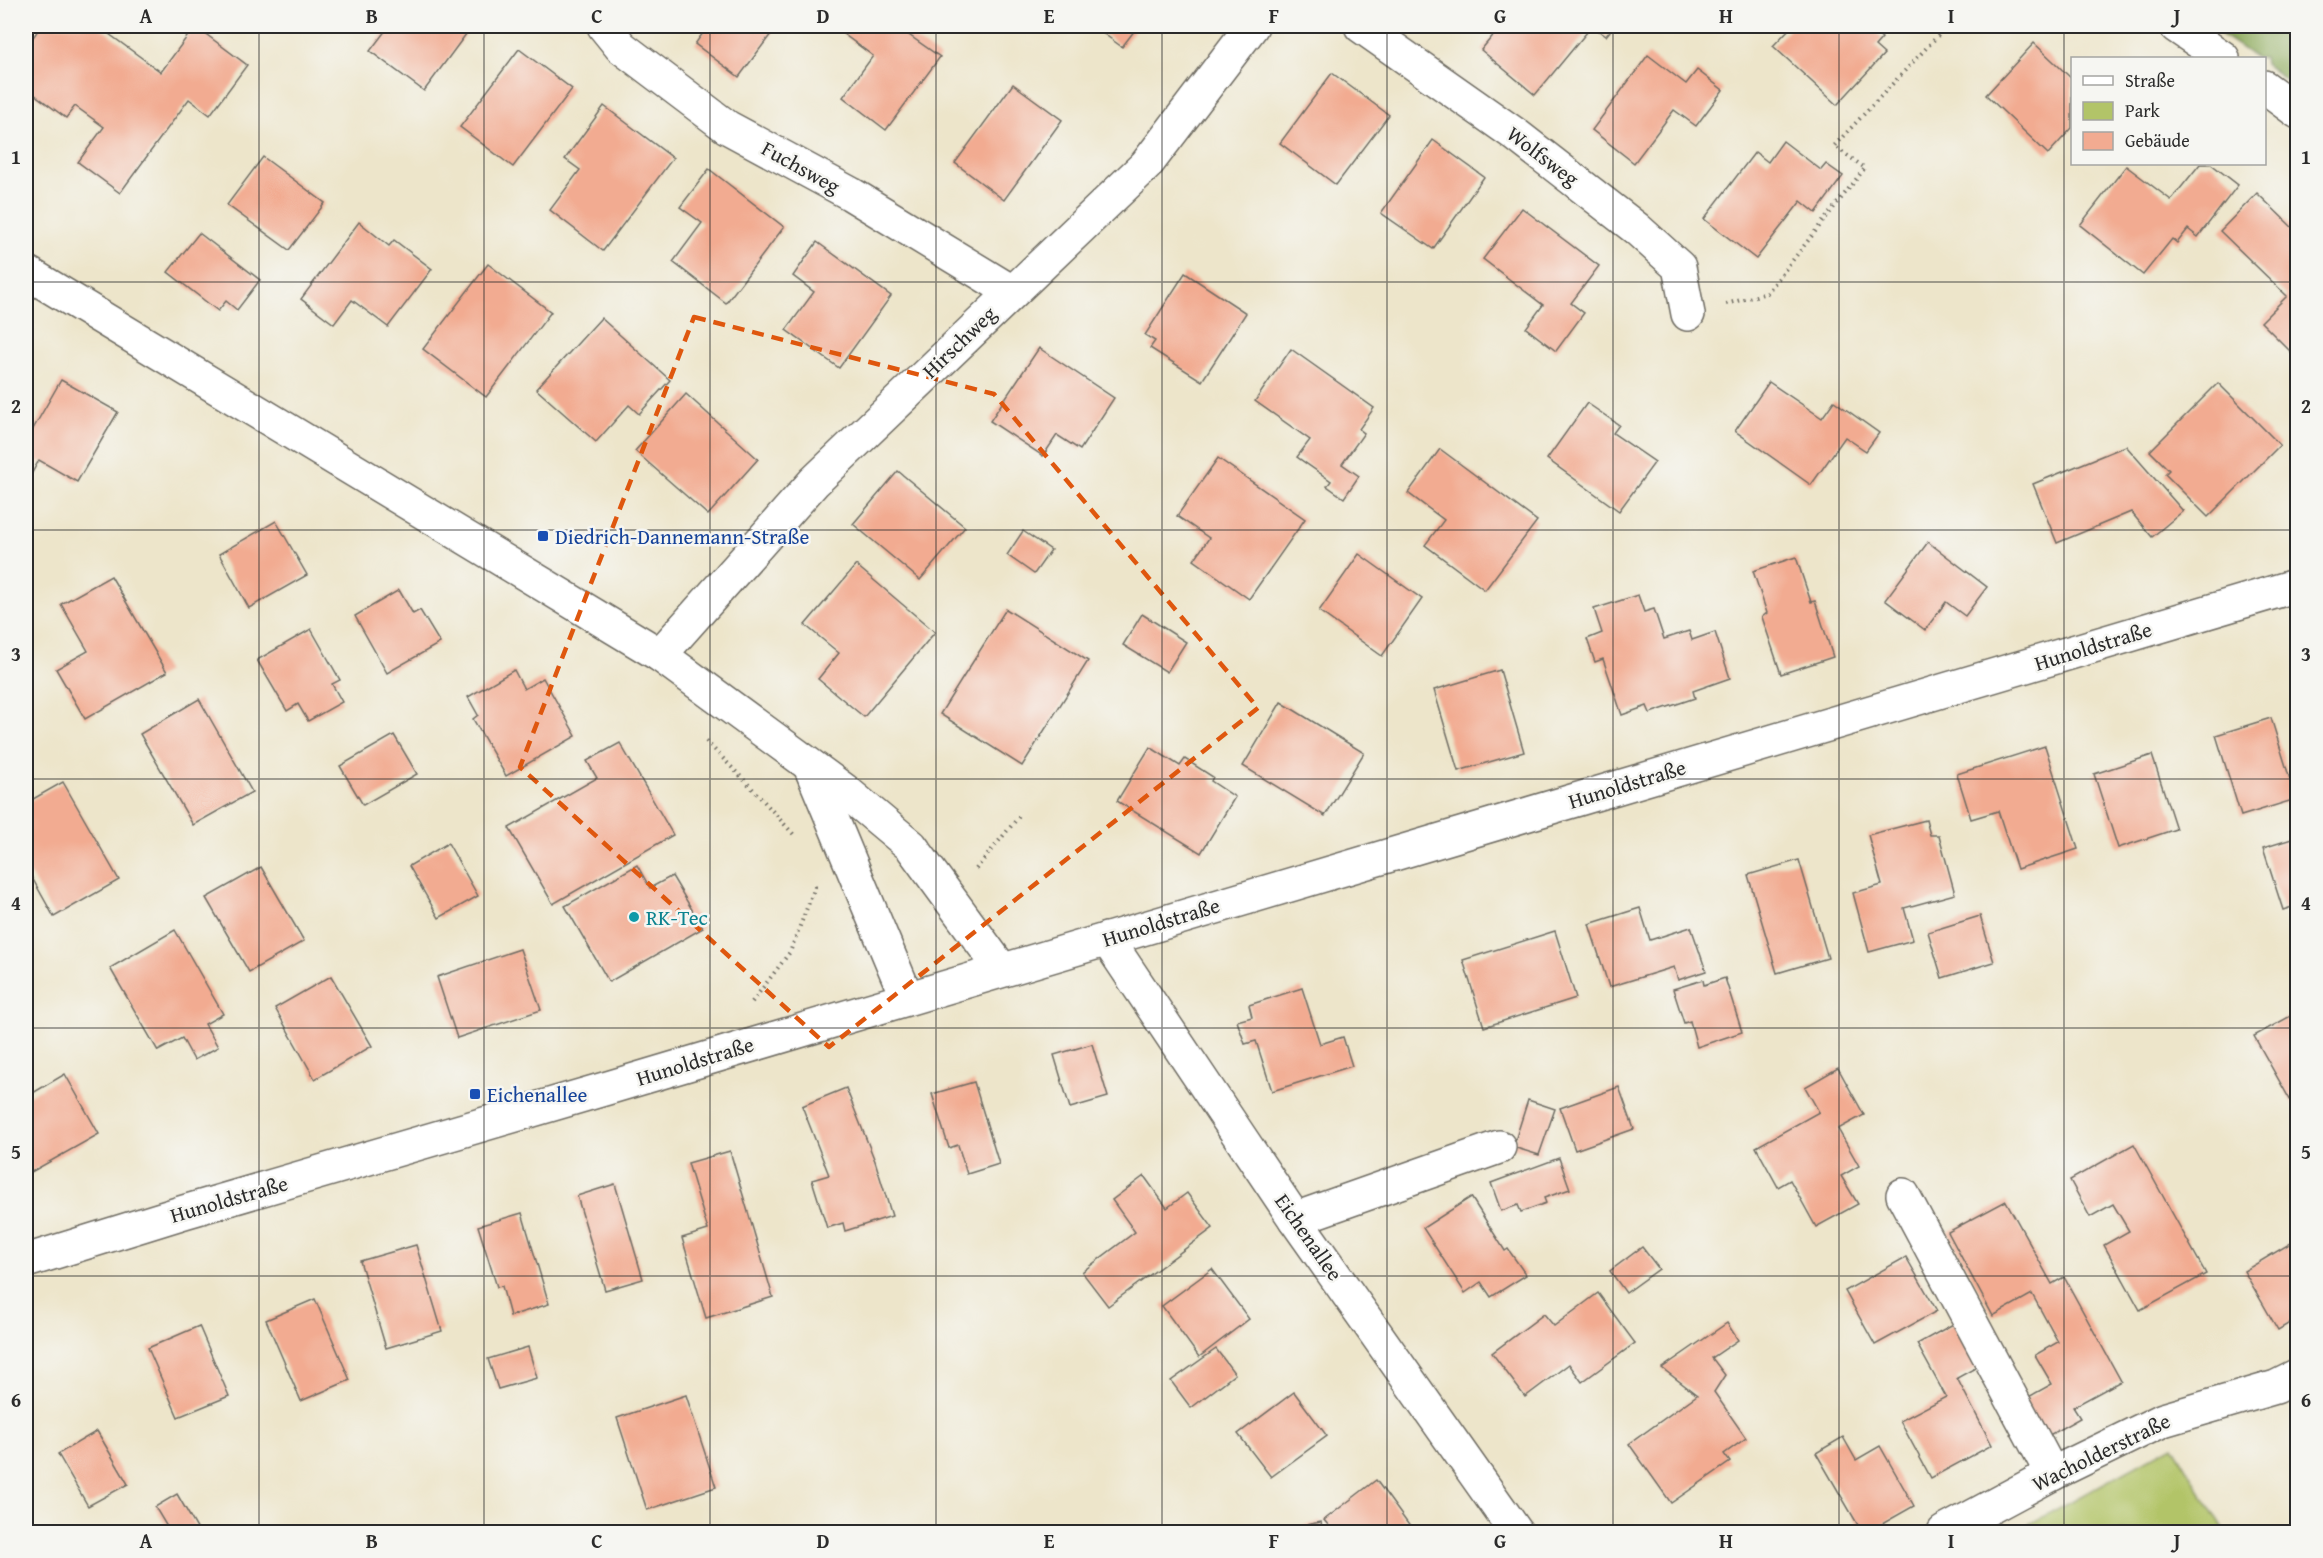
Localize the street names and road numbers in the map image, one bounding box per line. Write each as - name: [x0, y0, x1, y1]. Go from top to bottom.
- street label: Wolfsweg: [1500, 118, 1586, 194]
- street label: Fuchsweg: [756, 133, 846, 202]
- street label: Hirschweg: [915, 298, 1003, 385]
- street label: Hunoldstraße: [2031, 613, 2156, 679]
- street label: Hunoldstraße: [1565, 751, 1690, 817]
- street label: Hunoldstraße: [1099, 889, 1224, 955]
- street label: Hunoldstraße: [633, 1028, 758, 1094]
- street label: Hunoldstraße: [166, 1167, 292, 1231]
- street label: Eichenallee: [1268, 1187, 1351, 1287]
- street label: Wacholderstraße: [2027, 1405, 2175, 1499]

